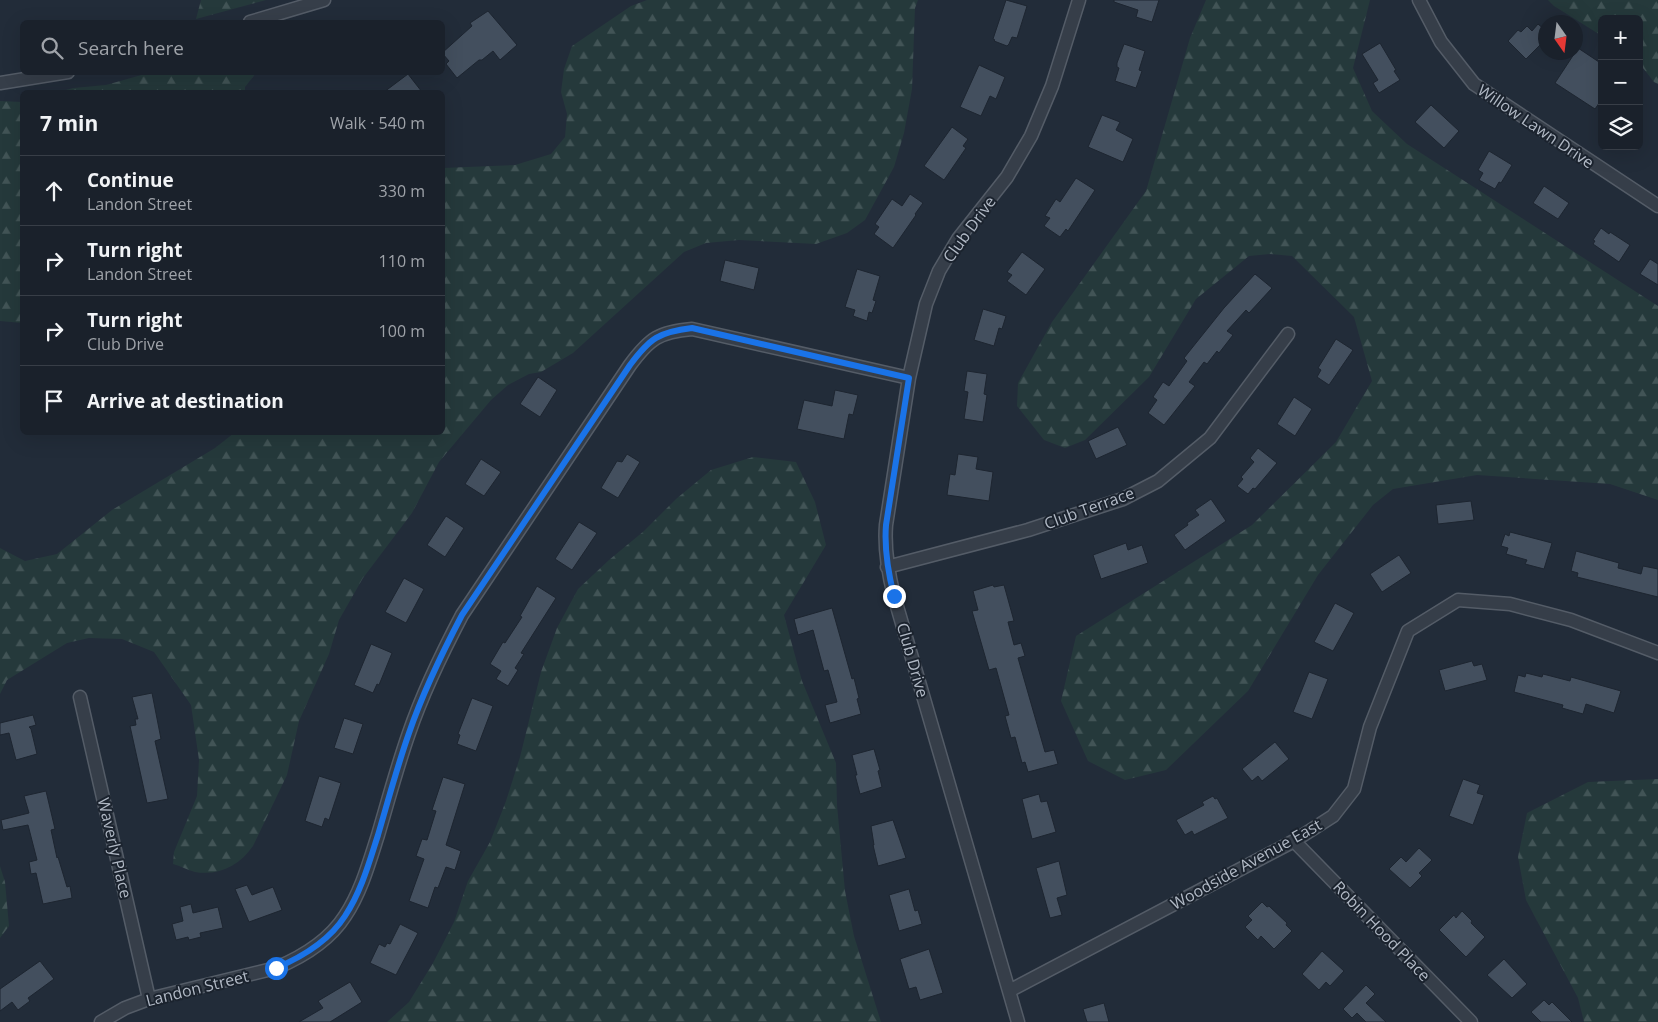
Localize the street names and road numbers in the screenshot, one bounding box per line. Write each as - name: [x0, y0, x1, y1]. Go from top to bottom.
- street label: Willow Lawn Drive: [1474, 79, 1598, 173]
- street label: Club Drive: [937, 191, 1001, 267]
- street label: Club Terrace: [1041, 482, 1137, 534]
- street label: Club Drive: [892, 620, 934, 700]
- street label: Waverly Place: [93, 796, 137, 900]
- street label: Woodside Avenue East: [1167, 813, 1326, 915]
- street label: Robin Hood Place: [1328, 876, 1436, 986]
- street label: Landon Street: [143, 965, 251, 1011]

